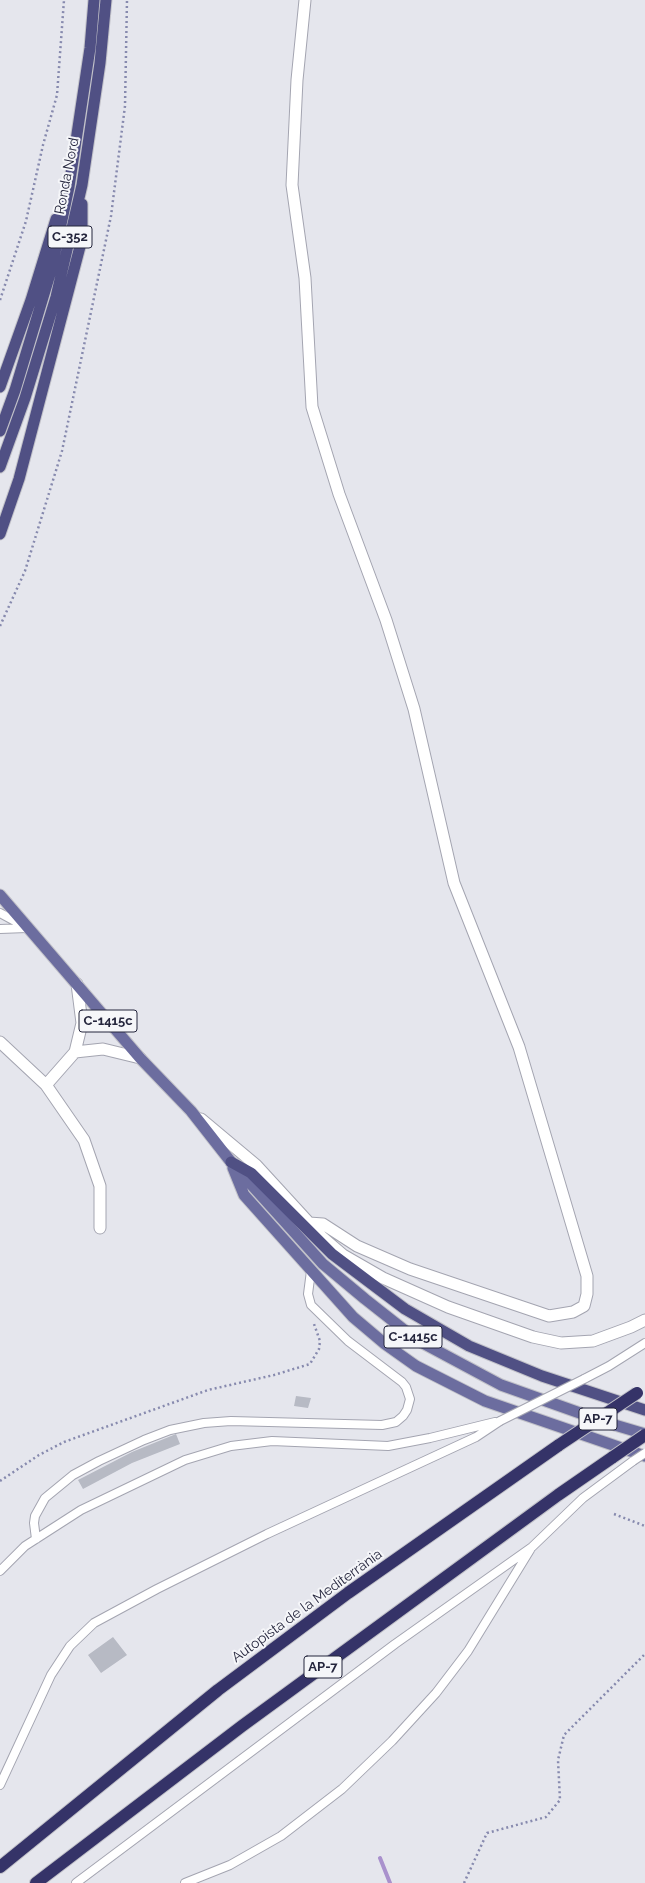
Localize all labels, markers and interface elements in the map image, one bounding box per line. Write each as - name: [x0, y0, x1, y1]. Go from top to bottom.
- street label: Ronda Nord: [51, 136, 83, 216]
- road number: C-352: [48, 226, 92, 248]
- road number: C-1415c: [79, 1010, 137, 1032]
- road number: C-1415c: [384, 1326, 442, 1348]
- road number: AP-7: [579, 1408, 617, 1430]
- street label: Autopista de la Mediterrània: [229, 1546, 385, 1666]
- road number: AP-7: [304, 1656, 342, 1678]

